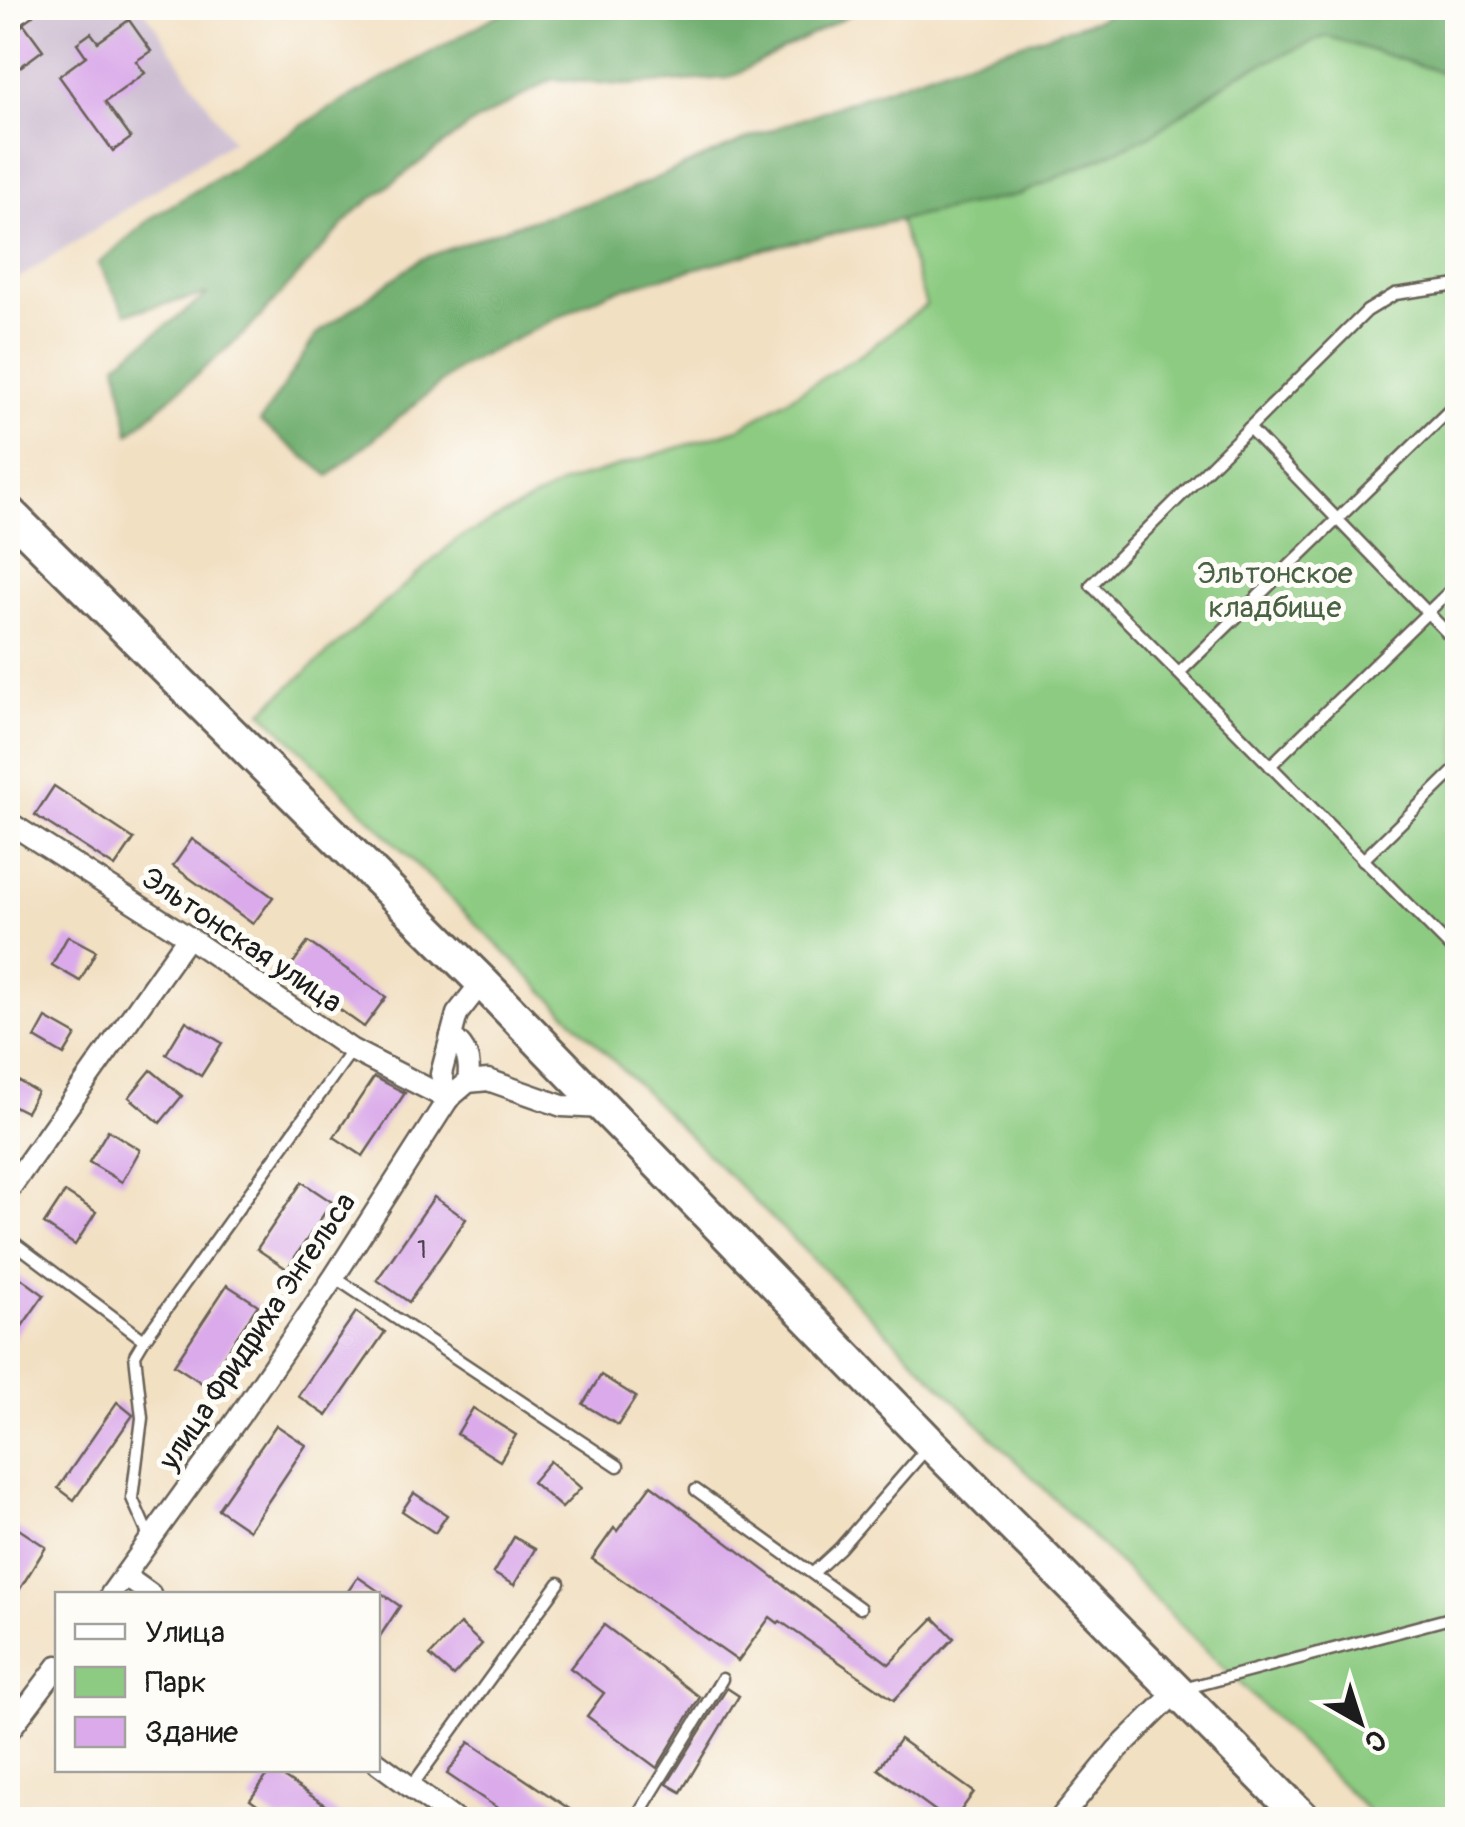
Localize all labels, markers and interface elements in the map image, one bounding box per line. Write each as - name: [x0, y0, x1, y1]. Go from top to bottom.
- park label: Эльтонское кладбище: [1197, 555, 1353, 626]
- street label: Эльтонская улица: [135, 860, 349, 1021]
- street label: улица Фридриха Энгельса: [150, 1186, 364, 1478]
- house number: 1: [417, 1235, 427, 1266]
- legend: [55, 1592, 380, 1772]
- text: Улица: [145, 1614, 225, 1651]
- text: Парк: [145, 1664, 207, 1701]
- north arrow: [1310, 1672, 1410, 1772]
- text: Здание: [145, 1714, 238, 1751]
- text: С: [1357, 1721, 1393, 1759]

